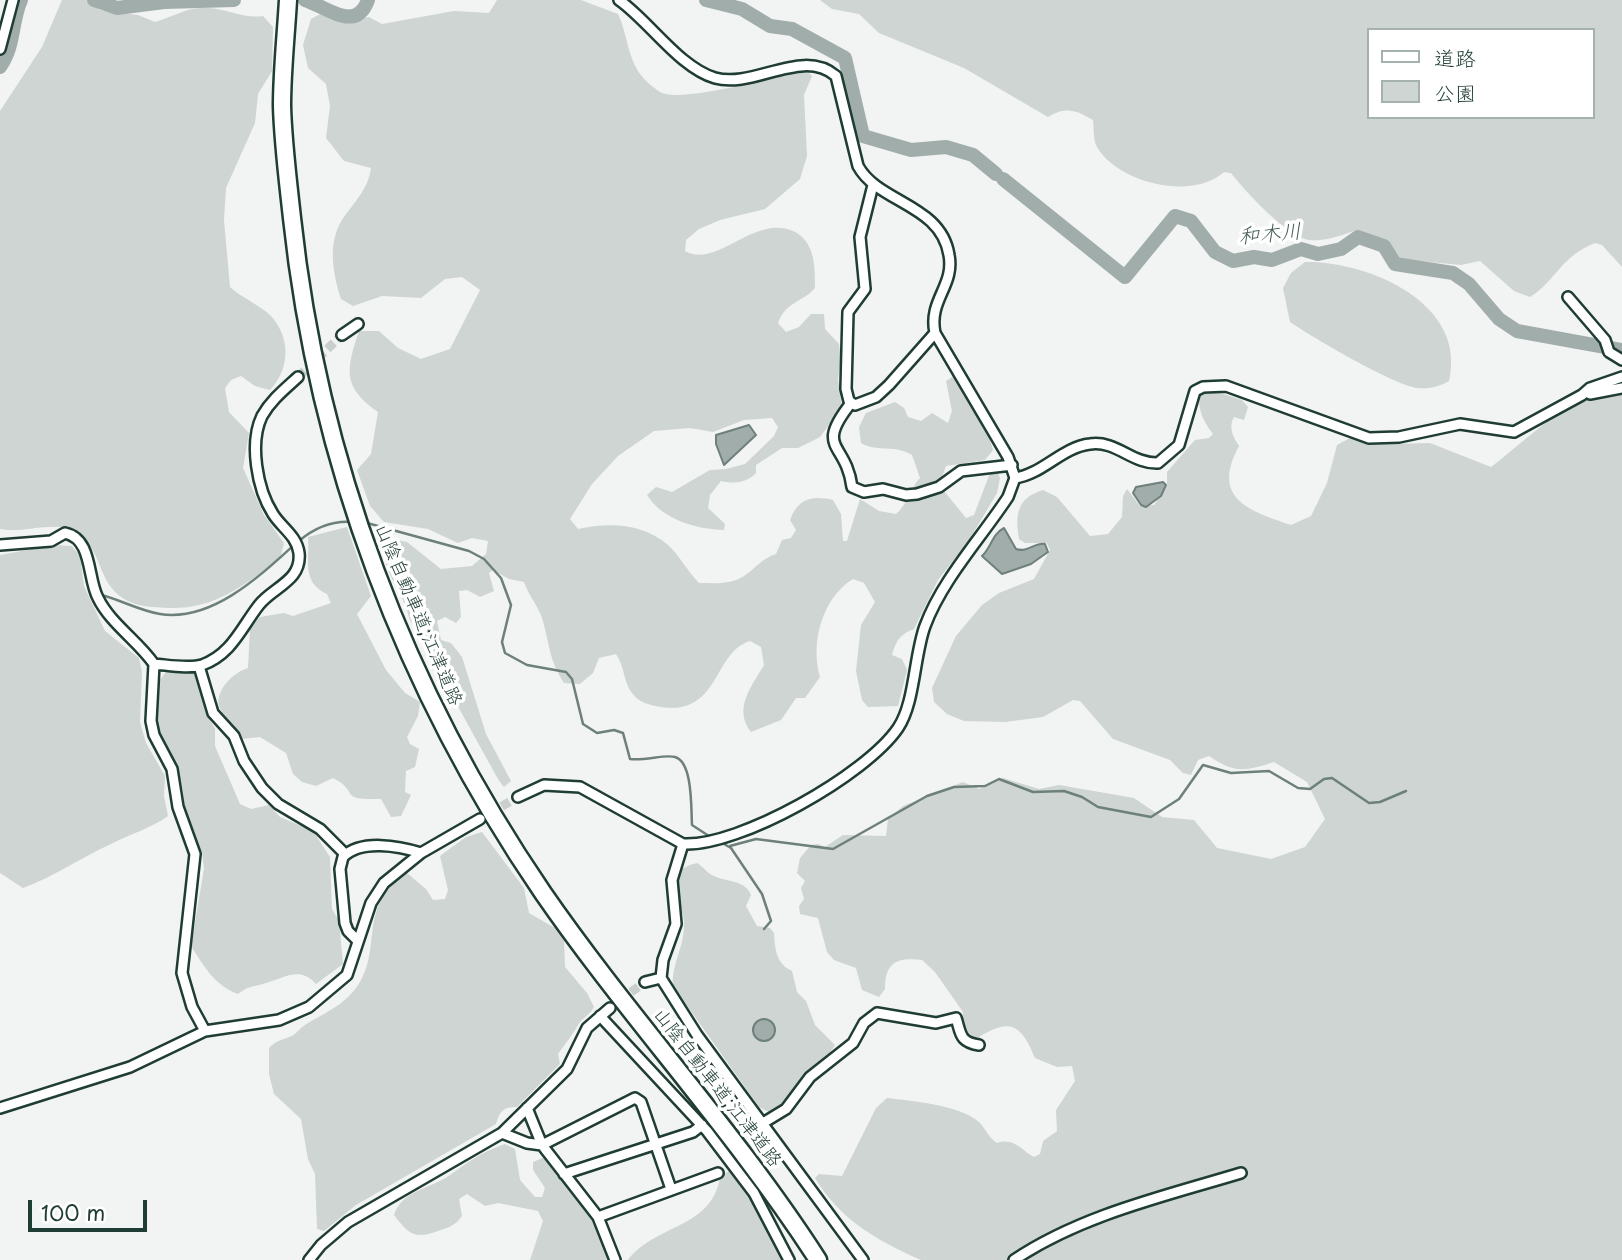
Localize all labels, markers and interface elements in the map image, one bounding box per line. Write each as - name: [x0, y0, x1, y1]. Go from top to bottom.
- legend: [1366, 28, 1594, 119]
- text: 道路: [1434, 41, 1476, 73]
- text: 公園: [1434, 76, 1476, 108]
- water label: 和木川: [1238, 220, 1302, 250]
- street label: 山陰自動車道;江津道路: [369, 521, 467, 709]
- street label: 山陰自動車道;江津道路: [648, 1004, 786, 1172]
- scale bar: [32, 1186, 150, 1230]
- text: 100 m: [41, 1196, 105, 1228]

